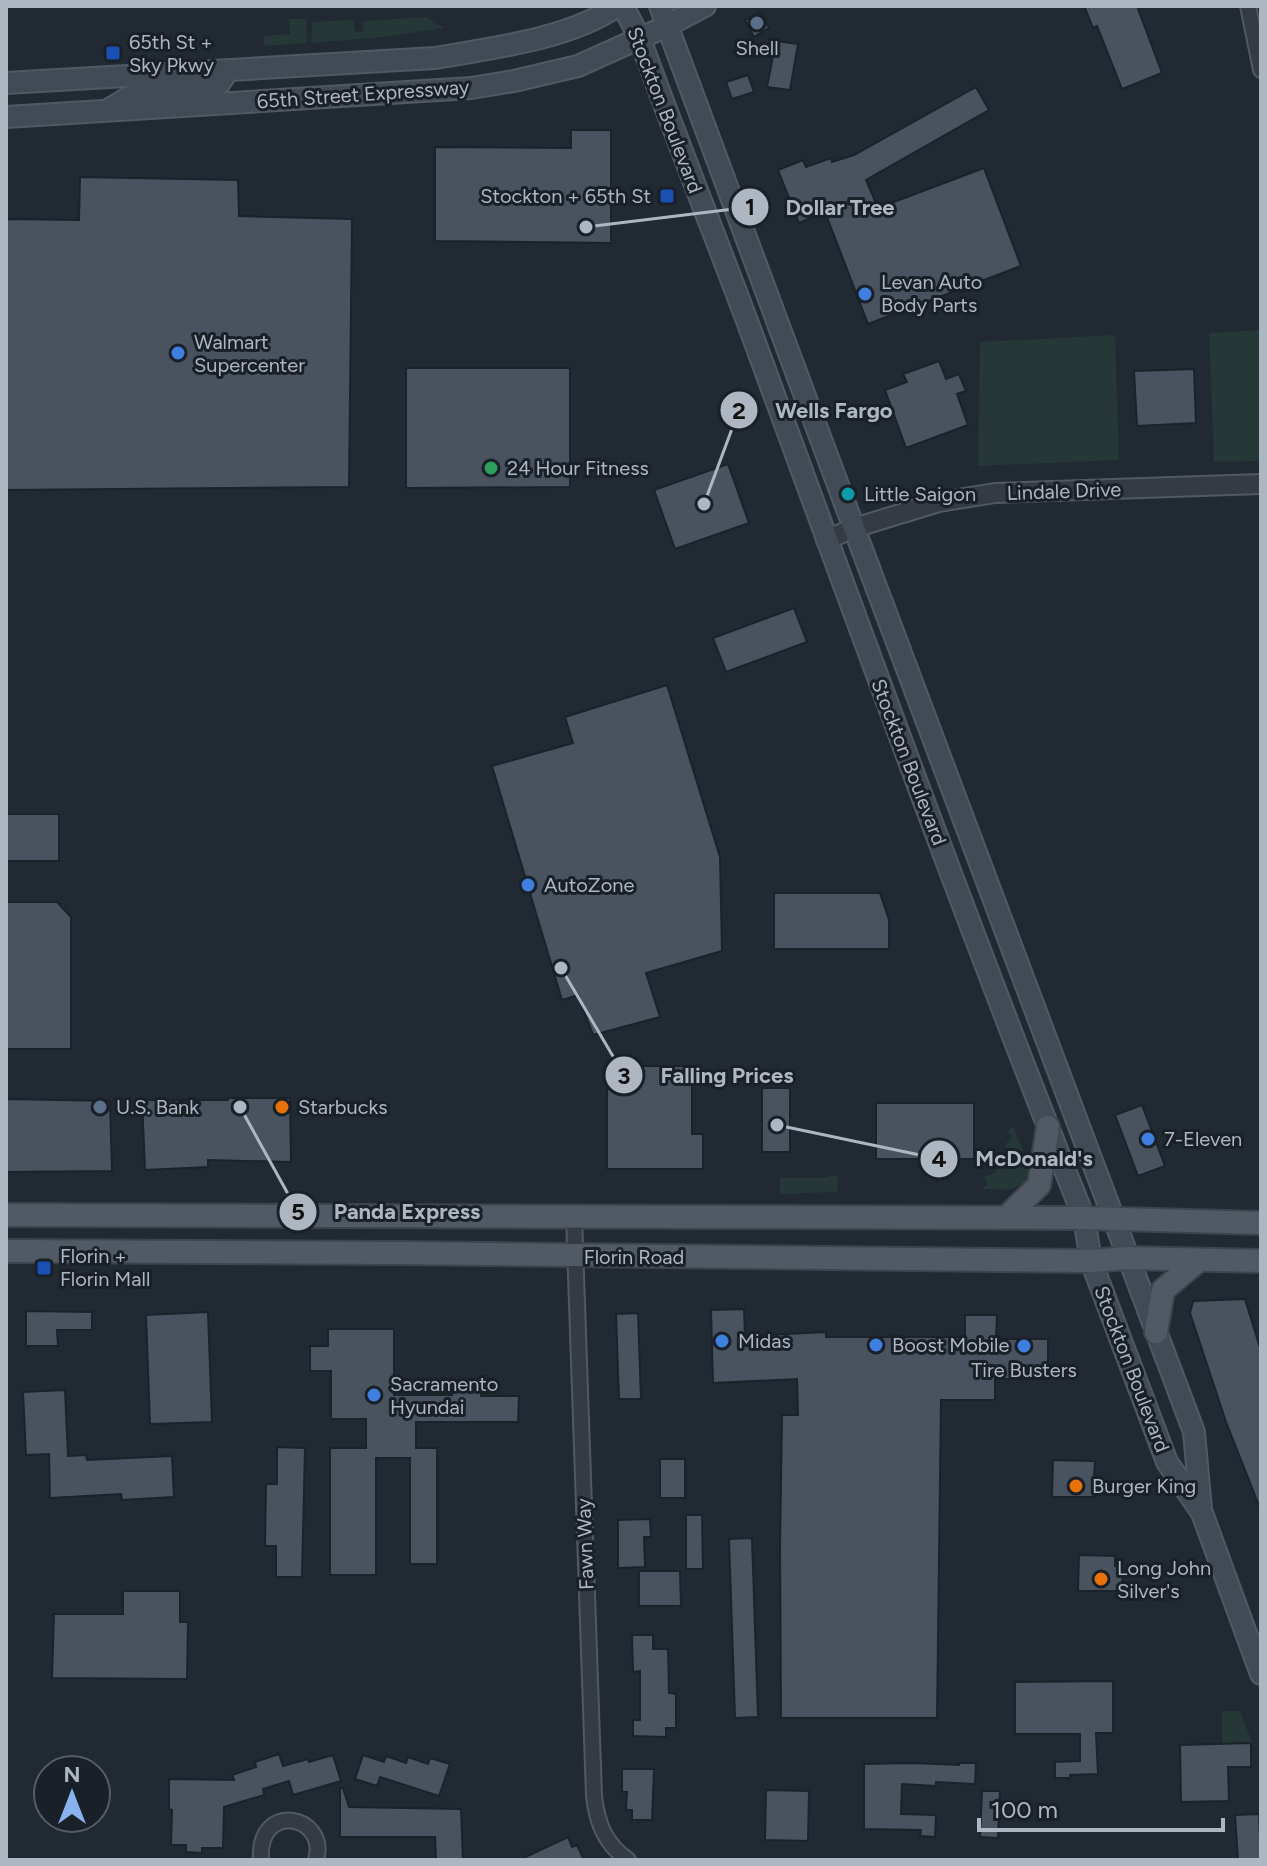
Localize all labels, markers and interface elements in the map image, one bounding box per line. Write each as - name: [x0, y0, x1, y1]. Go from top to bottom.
- marker: Shell: [748, 14, 766, 32]
- street label: Stockton Boulevard: [622, 24, 708, 196]
- place label: 65th St + Sky Pkwy: [129, 30, 214, 77]
- place label: Shell: [735, 36, 779, 60]
- marker: 65th St + Sky Pkwy: [104, 44, 122, 62]
- street label: 65th Street Expressway: [256, 75, 471, 113]
- place label: Stockton + 65th St: [480, 184, 651, 208]
- callout: Dollar Tree: [730, 184, 911, 230]
- marker: Stockton + 65th St: [658, 187, 676, 205]
- text: 1: [745, 192, 755, 221]
- text: Dollar Tree: [785, 194, 895, 221]
- place label: Levan Auto Body Parts: [881, 270, 982, 317]
- marker: Levan Auto Body Parts: [856, 285, 874, 303]
- place label: Walmart Supercenter: [194, 330, 305, 377]
- marker: Walmart Supercenter: [169, 344, 187, 362]
- callout: Wells Fargo: [719, 387, 909, 433]
- text: 2: [732, 396, 746, 425]
- text: Wells Fargo: [775, 397, 893, 424]
- place label: 24 Hour Fitness: [507, 456, 649, 480]
- marker: 24 Hour Fitness: [482, 459, 500, 477]
- street label: Lindale Drive: [1006, 477, 1122, 505]
- place label: Little Saigon: [864, 482, 976, 506]
- marker: Little Saigon: [839, 485, 857, 503]
- street label: Stockton Boulevard: [866, 676, 952, 848]
- place label: AutoZone: [544, 873, 634, 897]
- marker: AutoZone: [519, 876, 537, 894]
- callout: Falling Prices: [604, 1052, 810, 1098]
- text: 3: [617, 1061, 631, 1090]
- text: Falling Prices: [660, 1062, 794, 1089]
- place label: U.S. Bank: [116, 1095, 199, 1119]
- place label: Starbucks: [298, 1095, 387, 1119]
- marker: U.S. Bank: [91, 1098, 109, 1116]
- marker: Starbucks: [273, 1098, 291, 1116]
- place label: 7-Eleven: [1164, 1127, 1242, 1151]
- marker: 7-Eleven: [1139, 1130, 1157, 1148]
- callout: McDonald's: [919, 1136, 1108, 1182]
- text: 4: [931, 1144, 947, 1173]
- text: McDonald's: [975, 1145, 1093, 1172]
- callout: Panda Express: [278, 1189, 496, 1235]
- text: 5: [291, 1197, 305, 1226]
- text: Panda Express: [334, 1198, 480, 1225]
- place label: Florin + Florin Mall: [60, 1244, 150, 1291]
- street label: Florin Road: [584, 1245, 684, 1269]
- marker: Florin + Florin Mall: [35, 1259, 53, 1277]
- street label: Stockton Boulevard: [1089, 1283, 1175, 1455]
- place label: Midas: [738, 1329, 791, 1353]
- marker: Midas: [713, 1332, 731, 1350]
- place label: Boost Mobile: [892, 1333, 1010, 1357]
- marker: Boost Mobile: [867, 1336, 885, 1354]
- marker: Tire Busters: [1015, 1337, 1033, 1355]
- place label: Tire Busters: [971, 1358, 1077, 1382]
- place label: Sacramento Hyundai: [390, 1372, 498, 1419]
- marker: Sacramento Hyundai: [365, 1386, 383, 1404]
- place label: Burger King: [1092, 1474, 1196, 1498]
- marker: Burger King: [1067, 1477, 1085, 1495]
- street label: Fawn Way: [571, 1497, 599, 1590]
- place label: Long John Silver's: [1117, 1556, 1211, 1603]
- marker: Long John Silver's: [1092, 1570, 1110, 1588]
- north arrow: [32, 1754, 112, 1834]
- text: N: [63, 1761, 81, 1788]
- scale bar: [979, 1782, 1223, 1832]
- text: 100 m: [991, 1795, 1058, 1824]

